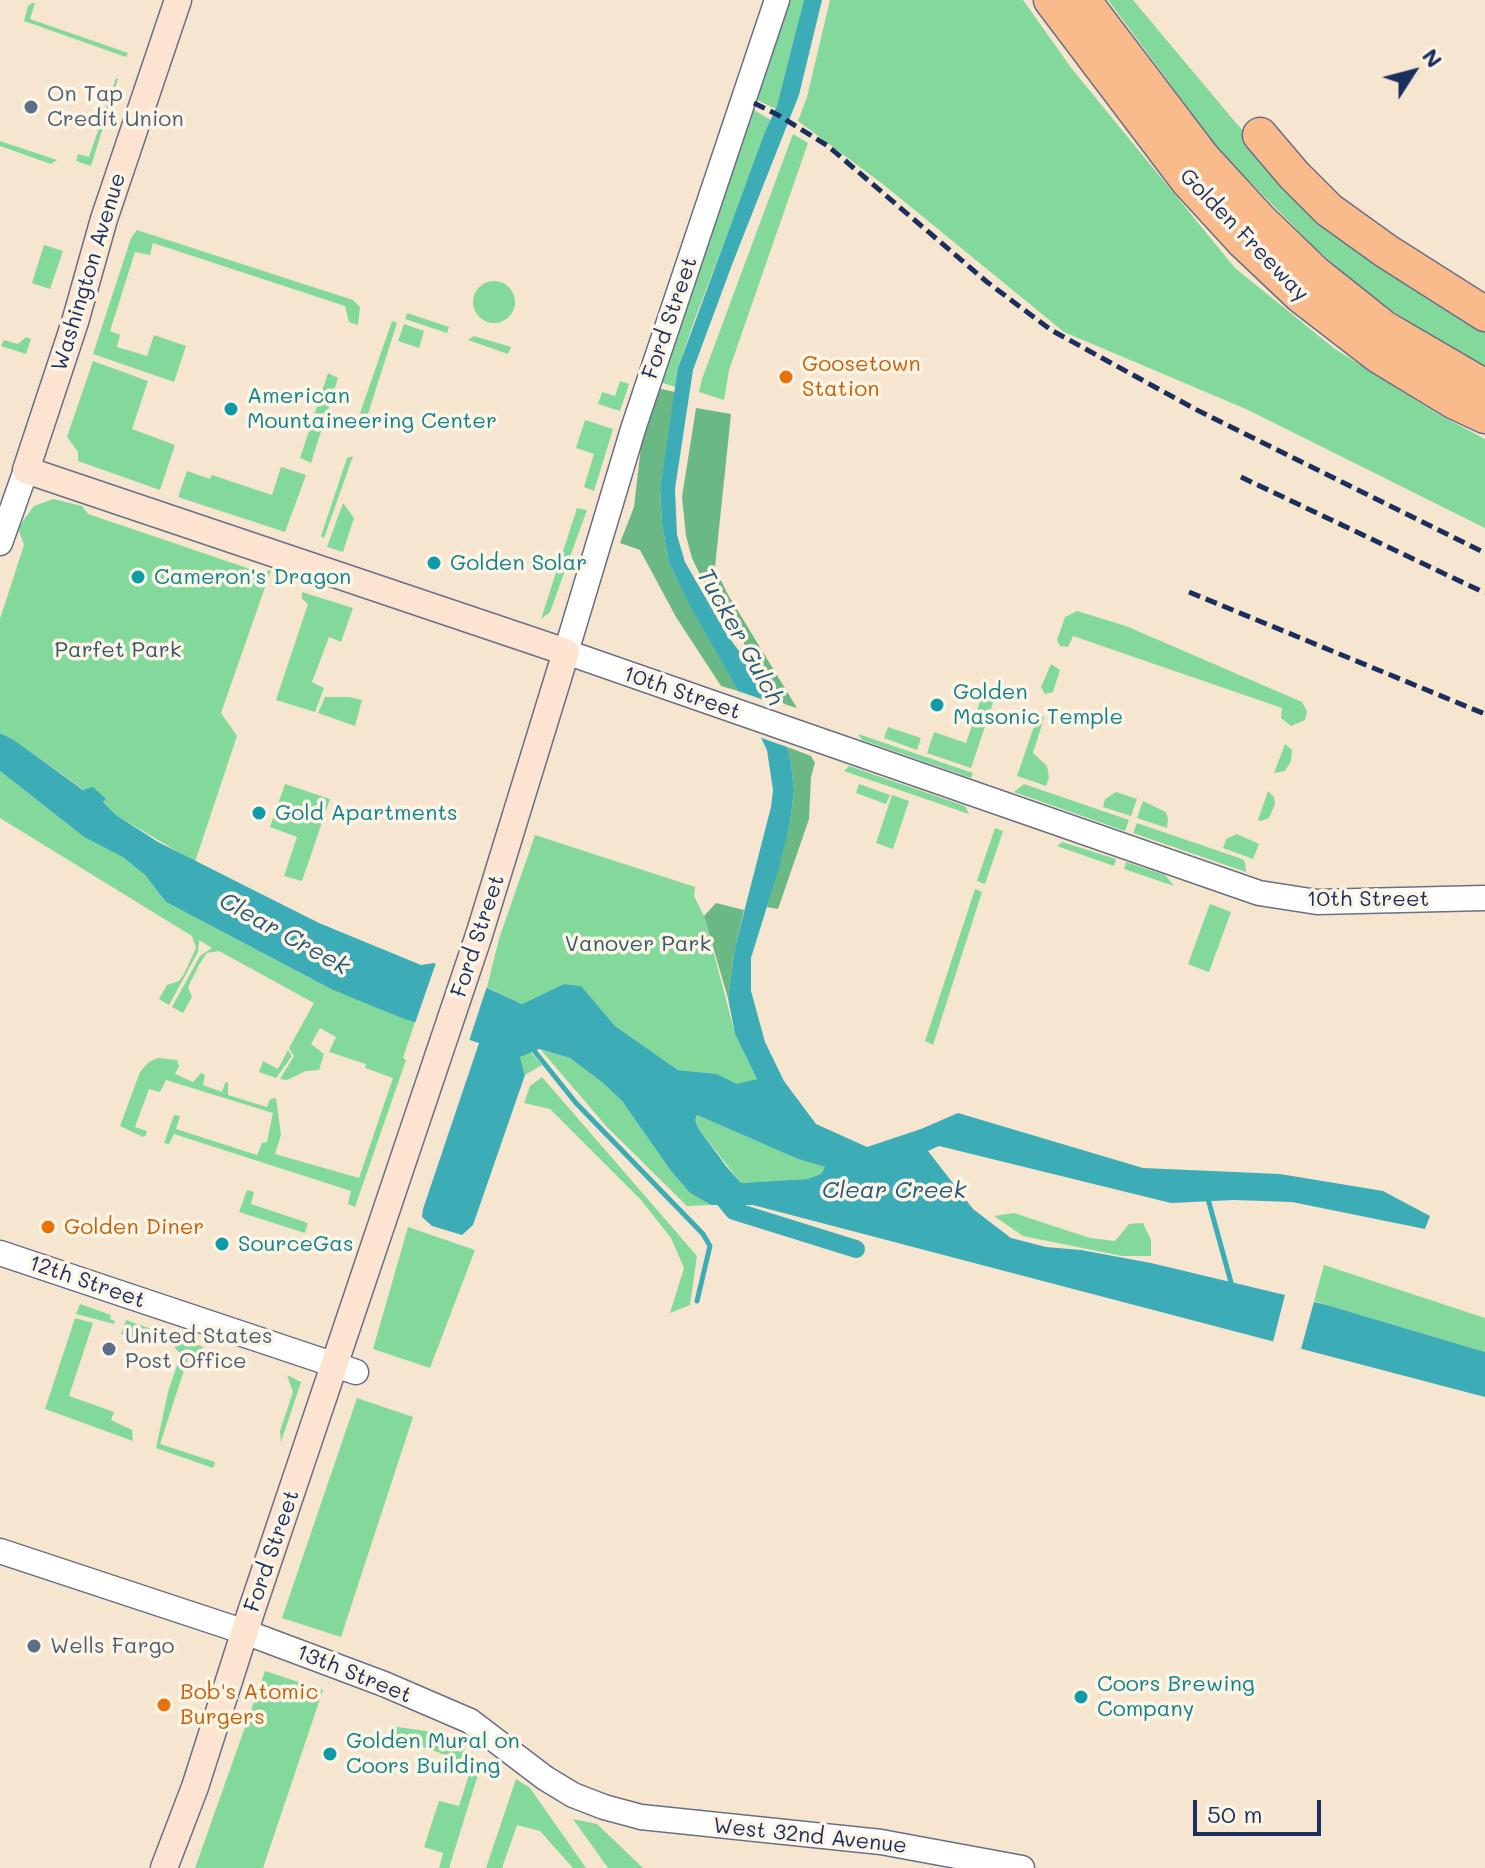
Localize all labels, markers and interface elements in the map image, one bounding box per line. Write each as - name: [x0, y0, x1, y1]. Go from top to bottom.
- north arrow: [1373, 32, 1453, 112]
- text: N: [1416, 42, 1449, 73]
- place label: On Tap Credit Union: [47, 81, 184, 132]
- marker: On Tap Credit Union: [22, 98, 40, 116]
- street label: Golden Freeway: [1174, 163, 1314, 307]
- street label: Washington Avenue: [46, 170, 132, 374]
- street label: Ford Street: [637, 253, 703, 383]
- place label: Goosetown Station: [802, 351, 921, 402]
- marker: Goosetown Station: [777, 368, 795, 386]
- place label: American Mountaineering Center: [247, 383, 497, 434]
- marker: American Mountaineering Center: [222, 400, 240, 418]
- place label: Golden Solar: [450, 550, 587, 576]
- marker: Golden Solar: [425, 554, 443, 572]
- water label: Tucker Gulch: [690, 563, 790, 711]
- place label: Cameron's Dragon: [154, 564, 351, 590]
- marker: Cameron's Dragon: [129, 568, 147, 586]
- park label: Parfet Park: [55, 637, 181, 663]
- street label: 10th Street: [620, 661, 744, 725]
- place label: Golden Masonic Temple: [953, 679, 1123, 730]
- marker: Golden Masonic Temple: [928, 696, 946, 714]
- place label: Gold Apartments: [275, 800, 458, 826]
- marker: Gold Apartments: [250, 804, 268, 822]
- street label: Ford Street: [446, 871, 510, 1001]
- water label: Clear Creek: [214, 886, 354, 982]
- street label: 10th Street: [1307, 886, 1429, 912]
- park label: Vanover Park: [565, 931, 711, 957]
- water label: Clear Creek: [822, 1177, 966, 1205]
- place label: Golden Diner: [64, 1214, 204, 1240]
- marker: Golden Diner: [39, 1218, 57, 1236]
- place label: SourceGas: [238, 1231, 354, 1257]
- marker: SourceGas: [213, 1235, 231, 1253]
- street label: 12th Street: [25, 1250, 149, 1314]
- place label: United States Post Office: [125, 1323, 273, 1374]
- marker: United States Post Office: [100, 1340, 118, 1358]
- street label: Ford Street: [239, 1486, 305, 1616]
- place label: Wells Fargo: [50, 1633, 175, 1659]
- marker: Wells Fargo: [25, 1637, 43, 1655]
- street label: 13th Street: [293, 1639, 415, 1709]
- place label: Coors Brewing Company: [1097, 1671, 1255, 1722]
- place label: Bob's Atomic Burgers: [180, 1679, 318, 1730]
- marker: Coors Brewing Company: [1072, 1688, 1090, 1706]
- marker: Bob's Atomic Burgers: [155, 1696, 173, 1714]
- place label: Golden Mural on Coors Building: [346, 1728, 520, 1780]
- marker: Golden Mural on Coors Building: [321, 1745, 339, 1763]
- scale bar: [1197, 1784, 1325, 1834]
- text: 50 m: [1207, 1798, 1263, 1829]
- street label: West 32nd Avenue: [712, 1813, 908, 1859]

